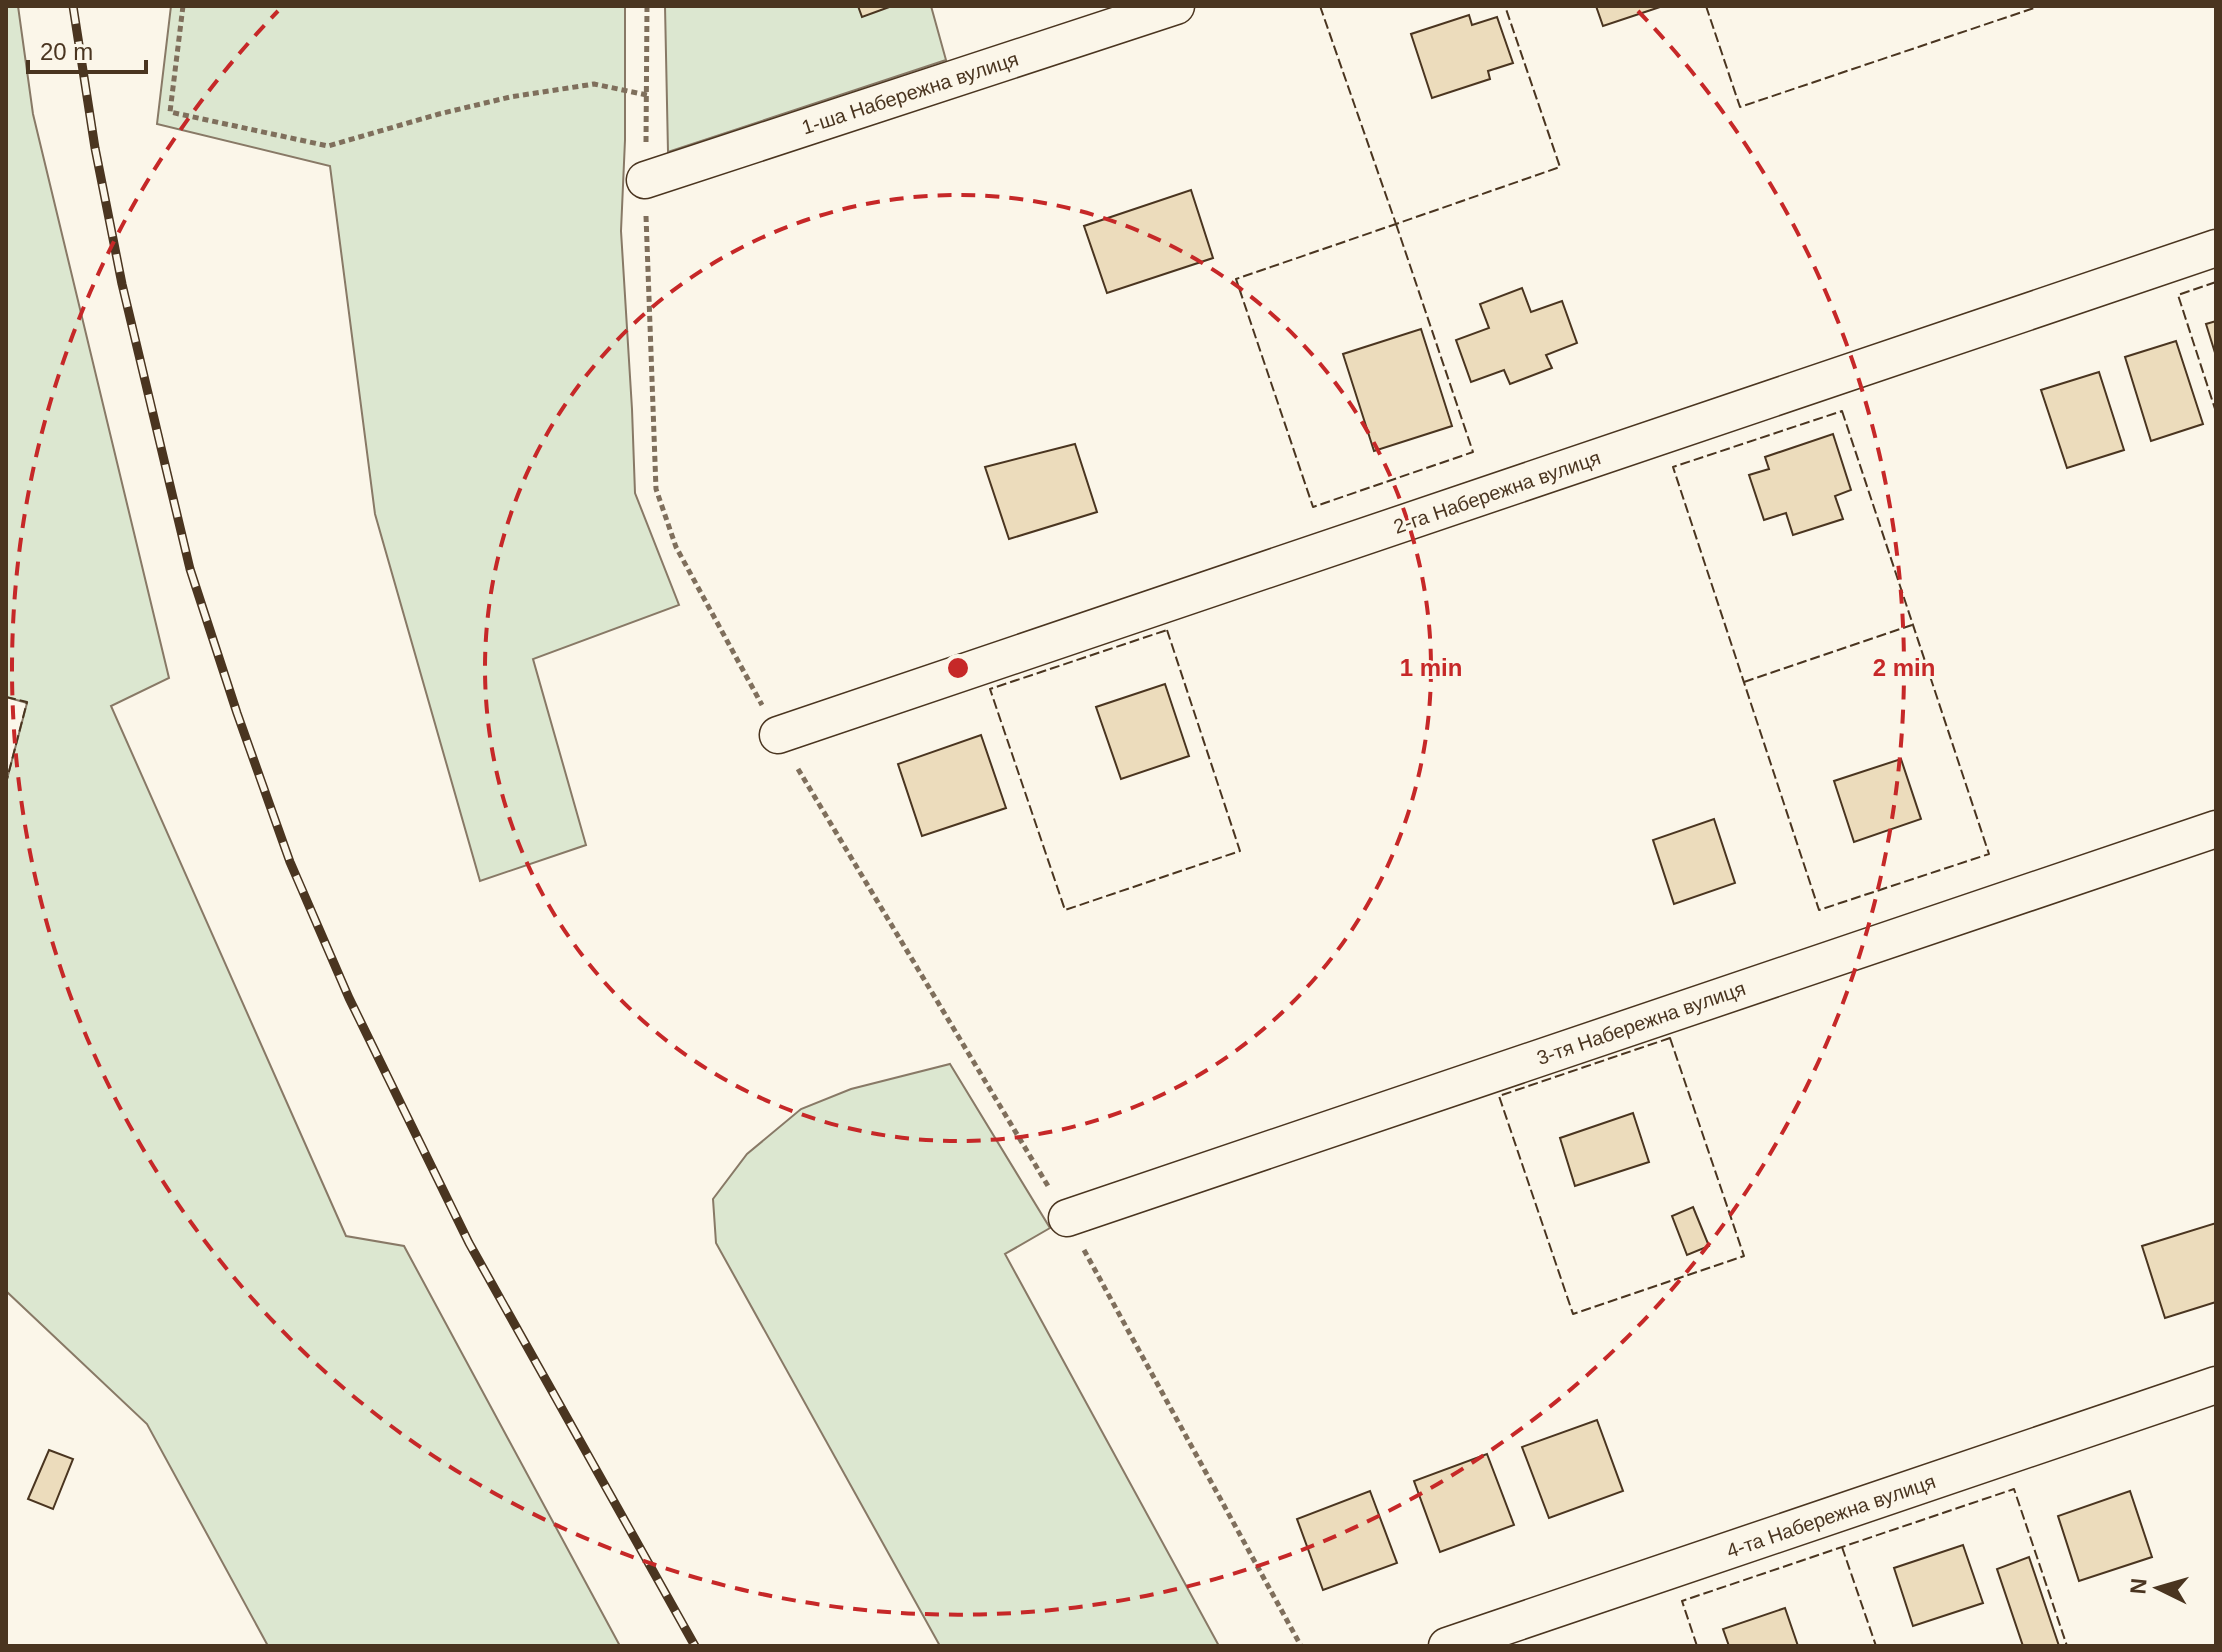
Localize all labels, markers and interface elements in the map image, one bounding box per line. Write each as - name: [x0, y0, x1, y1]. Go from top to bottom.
- scale bar: [28, 24, 146, 74]
- text: 20 m: [40, 38, 93, 65]
- street label: 1-ша Набережна вулиця: [799, 48, 1021, 138]
- street label: 2-га Набережна вулиця: [1391, 446, 1603, 538]
- centre of rings: [944, 654, 972, 682]
- text: 1 min: [1400, 654, 1462, 681]
- text: 2 min: [1873, 654, 1935, 681]
- street label: 3-тя Набережна вулиця: [1534, 977, 1748, 1069]
- street label: 4-та Набережна вулиця: [1724, 1470, 1938, 1562]
- north arrow: [2118, 1548, 2198, 1628]
- text: N: [2125, 1577, 2152, 1595]

